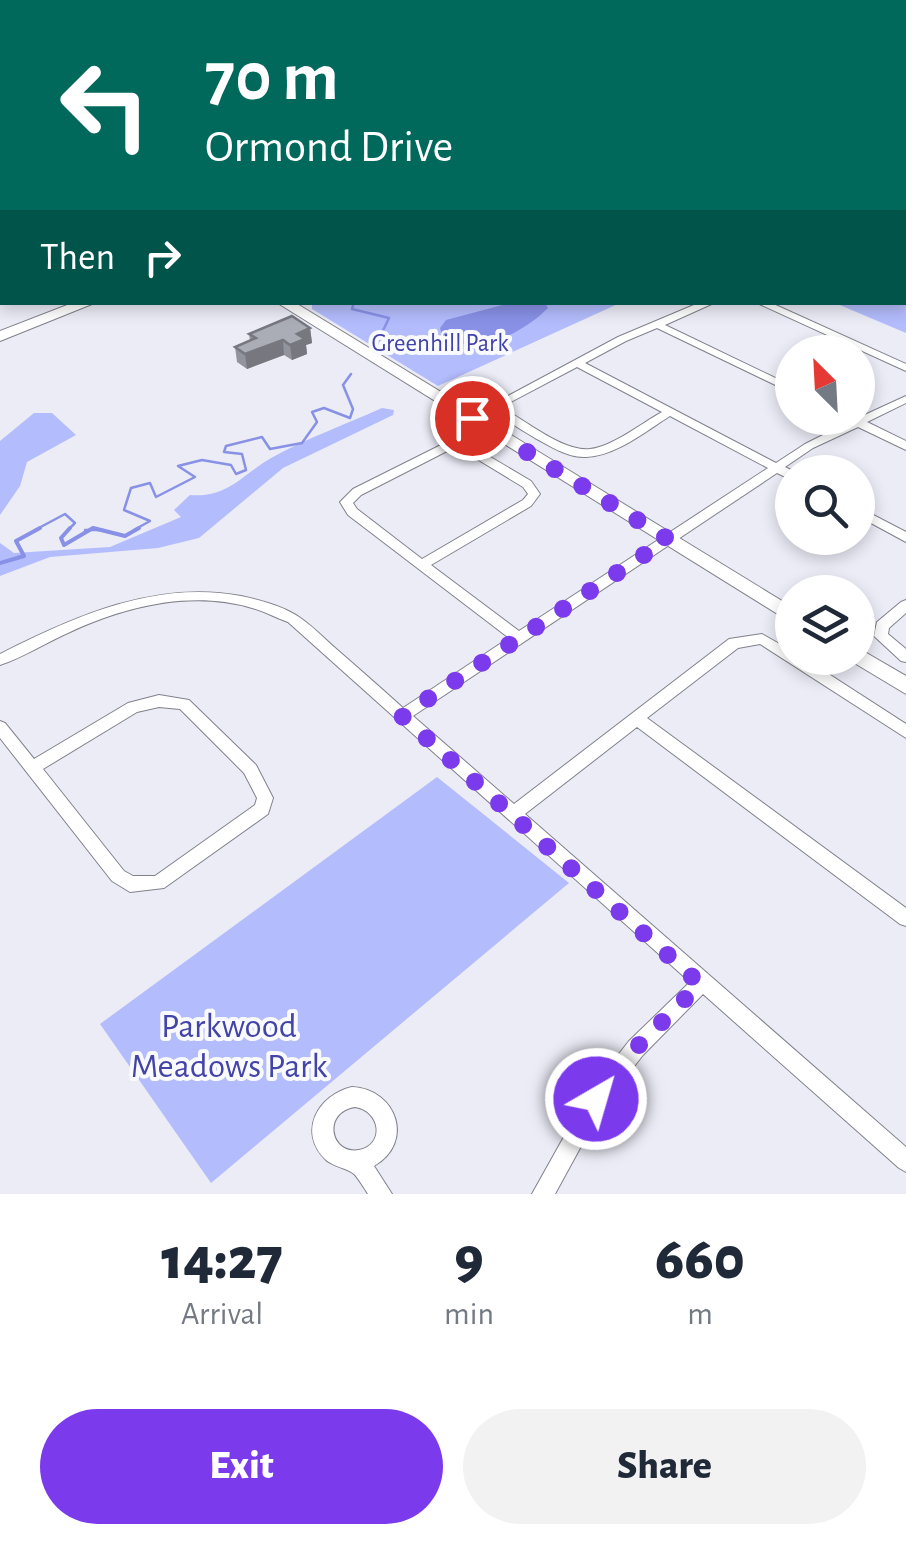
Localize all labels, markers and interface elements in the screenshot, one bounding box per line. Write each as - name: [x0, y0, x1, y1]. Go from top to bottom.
- icon: left: [40, 40, 170, 170]
- text: 70 m: [205, 43, 339, 113]
- text: Ormond Drive: [205, 125, 453, 170]
- icon: right: [135, 230, 190, 285]
- text: Then: [40, 239, 115, 277]
- park label: Greenhill Park: [371, 331, 509, 356]
- north arrow: [775, 335, 875, 435]
- map controls: [775, 335, 875, 675]
- pin: [430, 376, 515, 461]
- icon: arrive: [445, 391, 500, 446]
- button: search: [775, 455, 875, 555]
- button: layers: [775, 575, 875, 675]
- park label: Parkwood Meadows Park: [131, 1009, 327, 1084]
- position arrow: [544, 1047, 648, 1151]
- text: 14:27: [161, 1230, 283, 1290]
- text: 9: [454, 1230, 484, 1290]
- text: 660: [655, 1230, 745, 1290]
- text: Arrival: [181, 1298, 263, 1330]
- text: min: [444, 1298, 494, 1330]
- text: m: [687, 1298, 713, 1330]
- button: Exit: [40, 1409, 443, 1524]
- button: Share: [463, 1409, 866, 1524]

